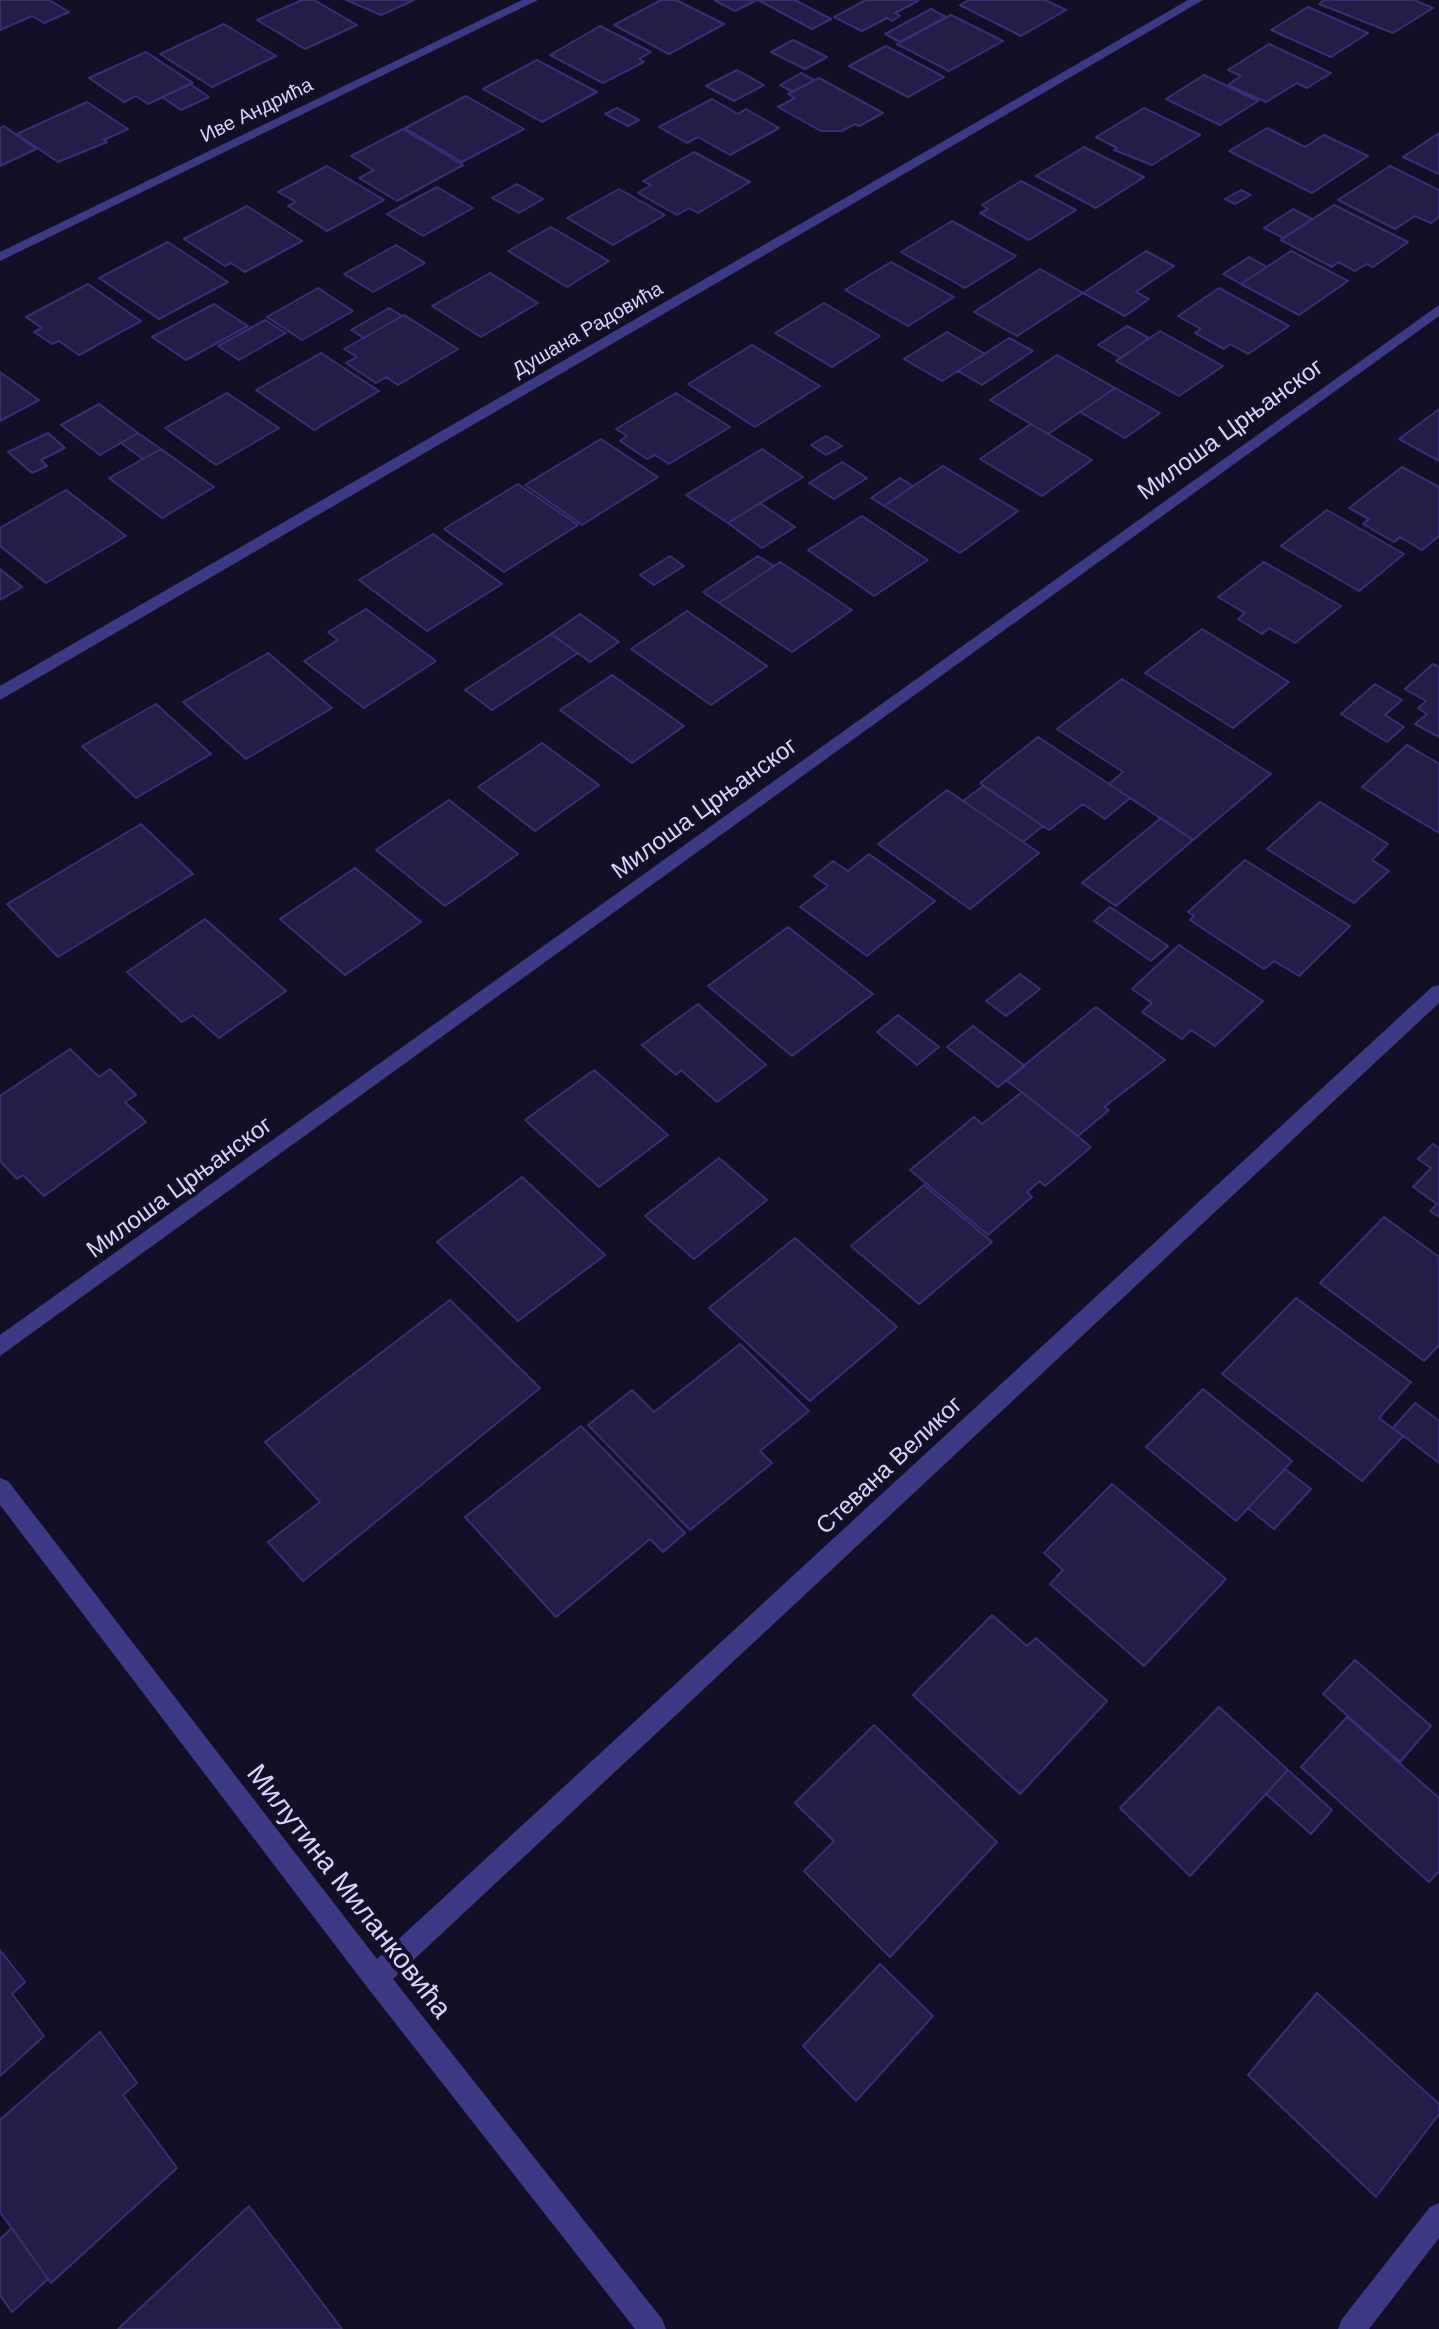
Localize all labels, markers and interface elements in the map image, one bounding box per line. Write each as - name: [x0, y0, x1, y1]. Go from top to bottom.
- street label: Иве Андрића: [197, 73, 317, 149]
- street label: Душана Радовића: [509, 277, 667, 383]
- street label: Милоша Црњанског: [1133, 353, 1329, 507]
- street label: Милоша Црњанског: [607, 732, 803, 886]
- street label: Милоша Црњанског: [82, 1111, 278, 1265]
- street label: Стевана Великог: [811, 1391, 969, 1541]
- street label: Милутина Миланковића: [238, 1758, 458, 2026]

